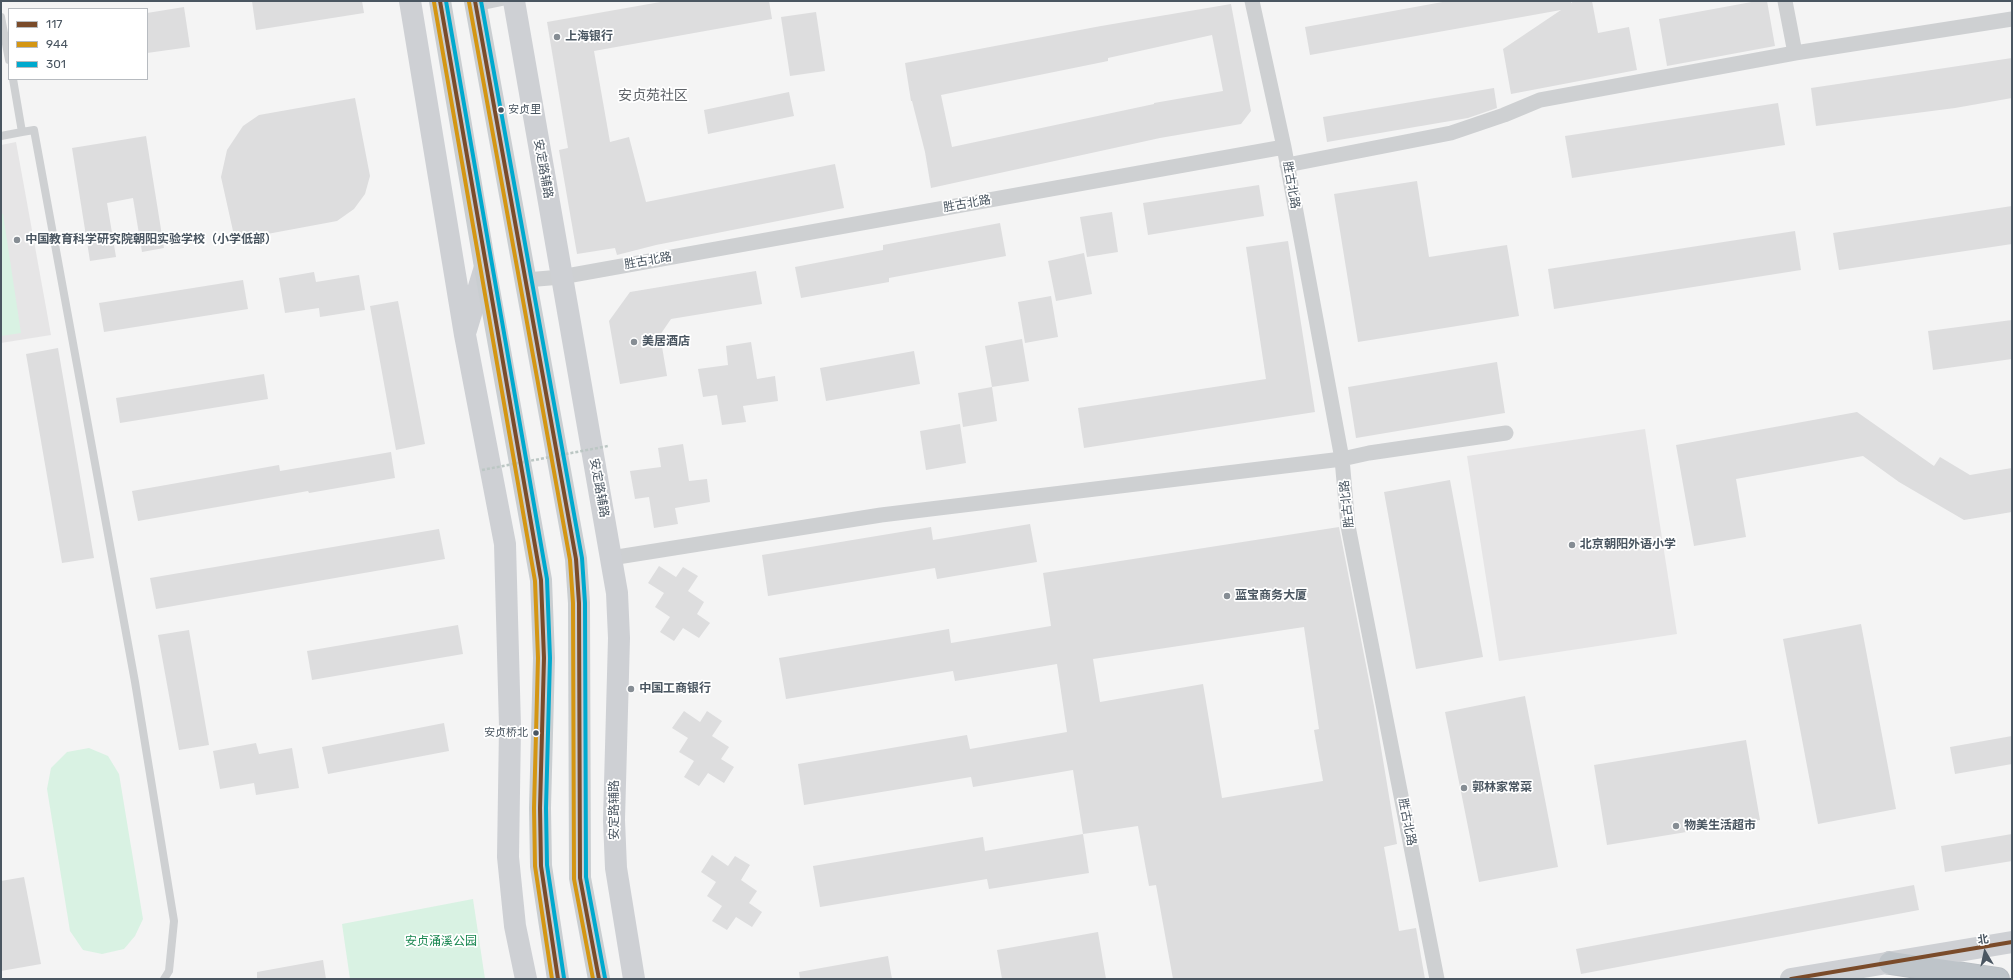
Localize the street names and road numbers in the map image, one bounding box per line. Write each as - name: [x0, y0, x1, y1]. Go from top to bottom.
- street label: 安定路辅路: [531, 138, 555, 200]
- street label: 胜古北路: [1280, 160, 1302, 210]
- street label: 胜古北路: [942, 193, 992, 215]
- street label: 胜古北路: [623, 250, 673, 272]
- street label: 安定路辅路: [587, 457, 611, 519]
- street label: 胜古北路: [1337, 479, 1357, 529]
- street label: 安定路辅路: [608, 780, 622, 840]
- street label: 胜古北路: [1395, 797, 1419, 847]

